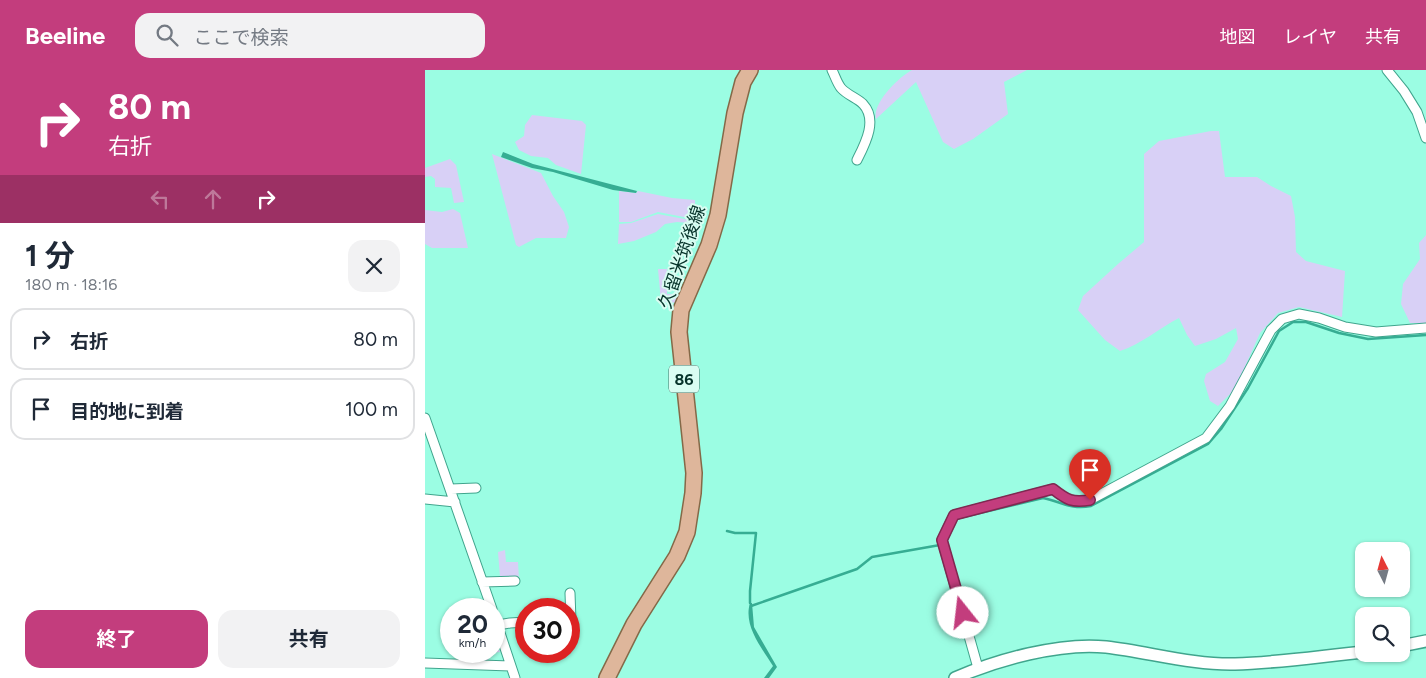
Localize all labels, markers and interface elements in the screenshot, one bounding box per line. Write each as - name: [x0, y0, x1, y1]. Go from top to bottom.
- search box: [135, 13, 485, 58]
- text: Beeline: [25, 21, 105, 50]
- icon: search: [153, 21, 181, 49]
- text: ここで検索: [193, 26, 288, 49]
- text: 地図: [1220, 26, 1256, 48]
- text: レイヤ: [1284, 26, 1337, 48]
- text: 共有: [1365, 26, 1401, 48]
- text: 80 m: [108, 86, 191, 128]
- icon: right: [25, 90, 90, 155]
- text: 右折: [108, 133, 152, 160]
- icon: left: [146, 185, 174, 213]
- icon: ahead: [199, 185, 227, 213]
- icon: right: [252, 185, 280, 213]
- street label: 久留米筑後線: [654, 202, 710, 312]
- text: 1 分: [25, 237, 75, 274]
- button: close: [348, 240, 400, 292]
- text: 180 m · 18:16: [25, 275, 117, 294]
- icon: right: [27, 325, 55, 353]
- text: 80 m: [353, 328, 398, 351]
- text: 右折: [70, 330, 108, 353]
- road number: 86: [669, 366, 699, 392]
- icon: arrive: [27, 395, 55, 423]
- text: 100 m: [345, 398, 398, 421]
- text: 目的地に到着: [70, 400, 184, 423]
- pin: [1069, 449, 1111, 500]
- icon: arrive: [1076, 456, 1104, 484]
- north arrow: [1355, 542, 1410, 598]
- map controls: [1355, 542, 1410, 662]
- position arrow: [936, 586, 988, 638]
- speed limit sign: 30: [515, 598, 580, 663]
- button: search: [1355, 607, 1410, 662]
- text: 20: [457, 609, 488, 639]
- button: 終了: [25, 610, 208, 668]
- button: 共有: [218, 610, 400, 668]
- text: km/h: [459, 636, 486, 650]

